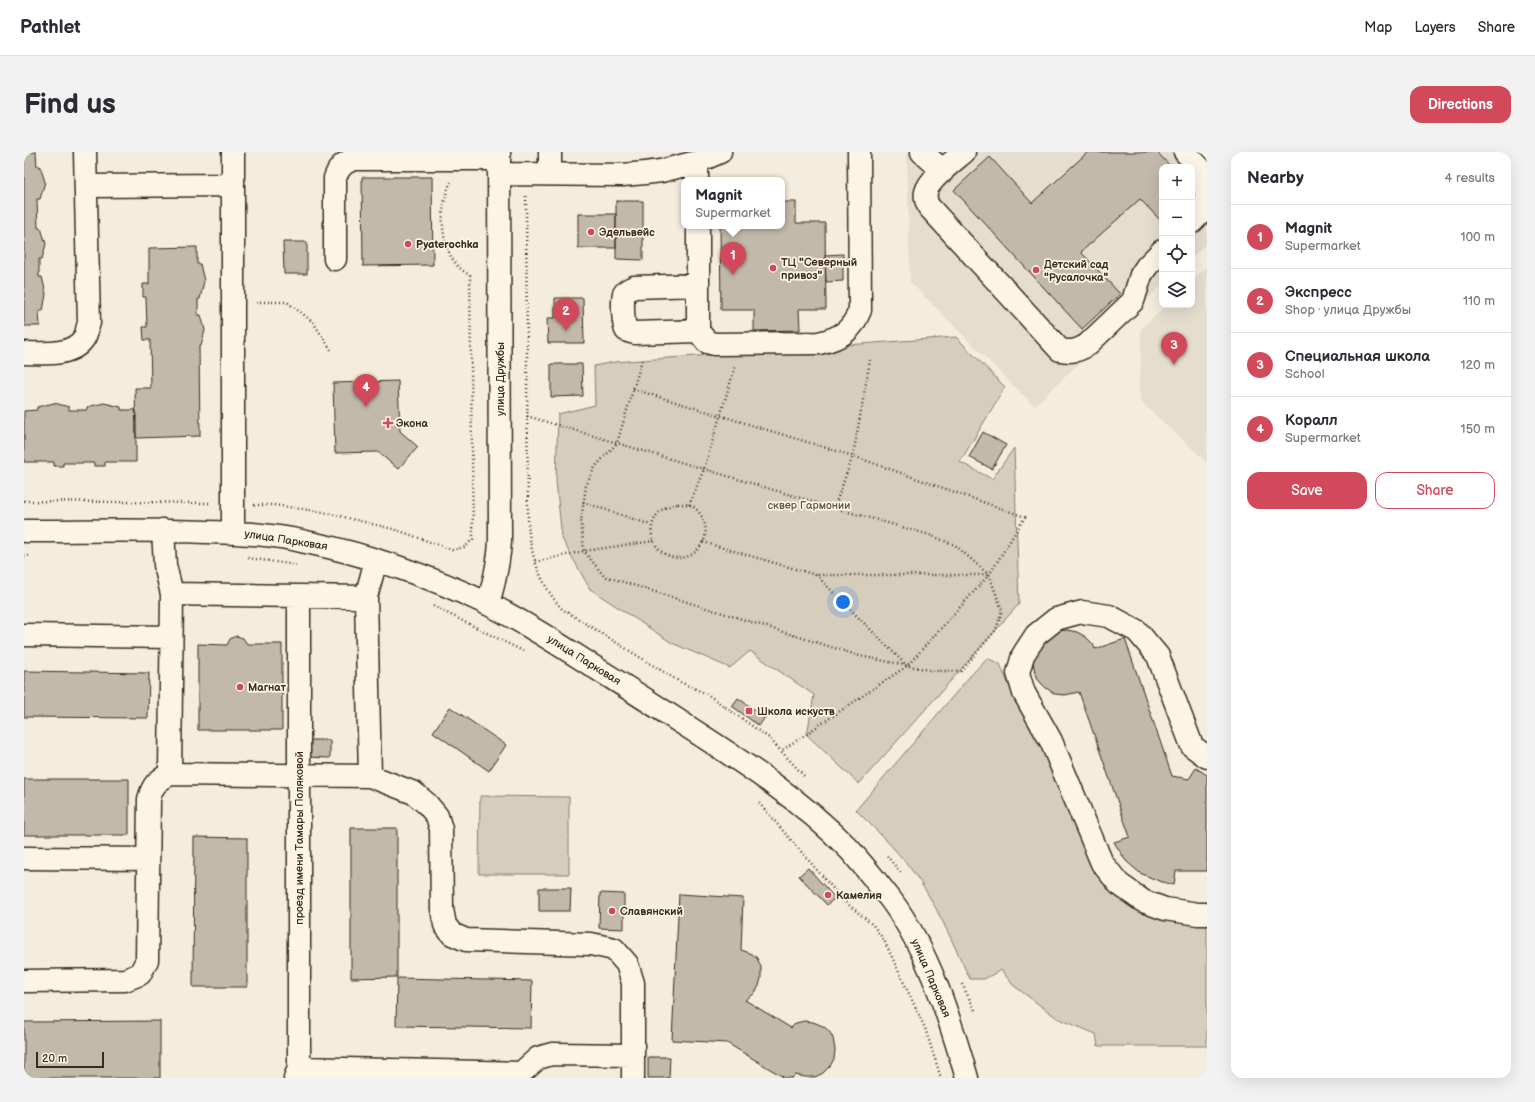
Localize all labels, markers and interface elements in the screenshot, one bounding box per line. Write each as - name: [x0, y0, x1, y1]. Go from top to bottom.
- text: Pathlet: [20, 16, 81, 39]
- text: Map: [1364, 19, 1392, 36]
- text: Layers: [1414, 19, 1456, 36]
- text: Share: [1478, 19, 1515, 36]
- button: Directions: [1410, 86, 1511, 123]
- text: Find us: [24, 88, 116, 121]
- map controls: [1159, 164, 1195, 308]
- button: +: [1159, 164, 1195, 200]
- text: Nearby: [1247, 168, 1304, 188]
- text: 4 results: [1445, 170, 1495, 186]
- popup: [681, 177, 785, 229]
- text: Magnit: [695, 186, 742, 205]
- button: −: [1159, 200, 1195, 236]
- text: Supermarket: [695, 205, 771, 221]
- text: Magnit: [1285, 219, 1332, 238]
- place label: Эдельвейс: [599, 226, 655, 239]
- marker: Эдельвейс: [586, 227, 596, 237]
- text: 1: [1257, 229, 1263, 245]
- text: 100 m: [1460, 229, 1495, 245]
- button: locate: [1159, 236, 1195, 272]
- place label: Pyaterochka: [416, 238, 479, 251]
- text: Supermarket: [1285, 238, 1361, 254]
- marker: Pyaterochka: [403, 239, 413, 249]
- pin: 1: [720, 242, 746, 275]
- place label: ТЦ "Северный привоз": [781, 256, 857, 282]
- place label: Детский сад "Русалочка": [1044, 258, 1109, 284]
- marker: ТЦ "Северный привоз": [768, 263, 778, 273]
- marker: Детский сад "Русалочка": [1031, 265, 1041, 275]
- button: layers: [1159, 272, 1195, 308]
- text: Экспресс: [1285, 283, 1352, 302]
- text: 2: [1256, 293, 1264, 309]
- text: 110 m: [1463, 293, 1495, 309]
- pin: 2: [553, 298, 579, 331]
- text: Shop · улица Дружбы: [1285, 302, 1411, 318]
- pin: 3: [1161, 332, 1187, 365]
- street label: улица Дружбы: [494, 342, 507, 416]
- text: Специальная школа: [1285, 347, 1430, 366]
- text: 3: [1256, 357, 1264, 373]
- text: 120 m: [1460, 357, 1495, 373]
- text: School: [1285, 366, 1325, 382]
- pin: 4: [353, 374, 379, 407]
- text: Коралл: [1285, 411, 1338, 430]
- place label: Экона: [396, 417, 429, 430]
- marker: Экона: [383, 418, 393, 428]
- text: 4: [1256, 421, 1264, 437]
- text: 150 m: [1461, 421, 1495, 437]
- text: Supermarket: [1285, 430, 1361, 446]
- button: Save: [1247, 472, 1367, 509]
- button: Share: [1375, 472, 1495, 509]
- park label: сквер Гармонии: [768, 499, 850, 512]
- street label: улица Парковая: [243, 527, 329, 553]
- your location: [833, 592, 853, 612]
- street label: улица Парковая: [545, 632, 623, 688]
- place label: Магнат: [248, 681, 287, 694]
- marker: Магнат: [235, 682, 245, 692]
- place label: Школа искуств: [757, 705, 835, 718]
- marker: Школа искуств: [744, 706, 754, 716]
- street label: проезд имени Тамары Поляковой: [293, 751, 306, 925]
- place label: Камелия: [836, 889, 882, 902]
- marker: Камелия: [823, 890, 833, 900]
- place label: Славянский: [620, 905, 683, 918]
- marker: Славянский: [607, 906, 617, 916]
- street label: улица Парковая: [909, 937, 953, 1019]
- scale bar: [36, 1050, 104, 1069]
- text: 20 m: [42, 1052, 67, 1065]

